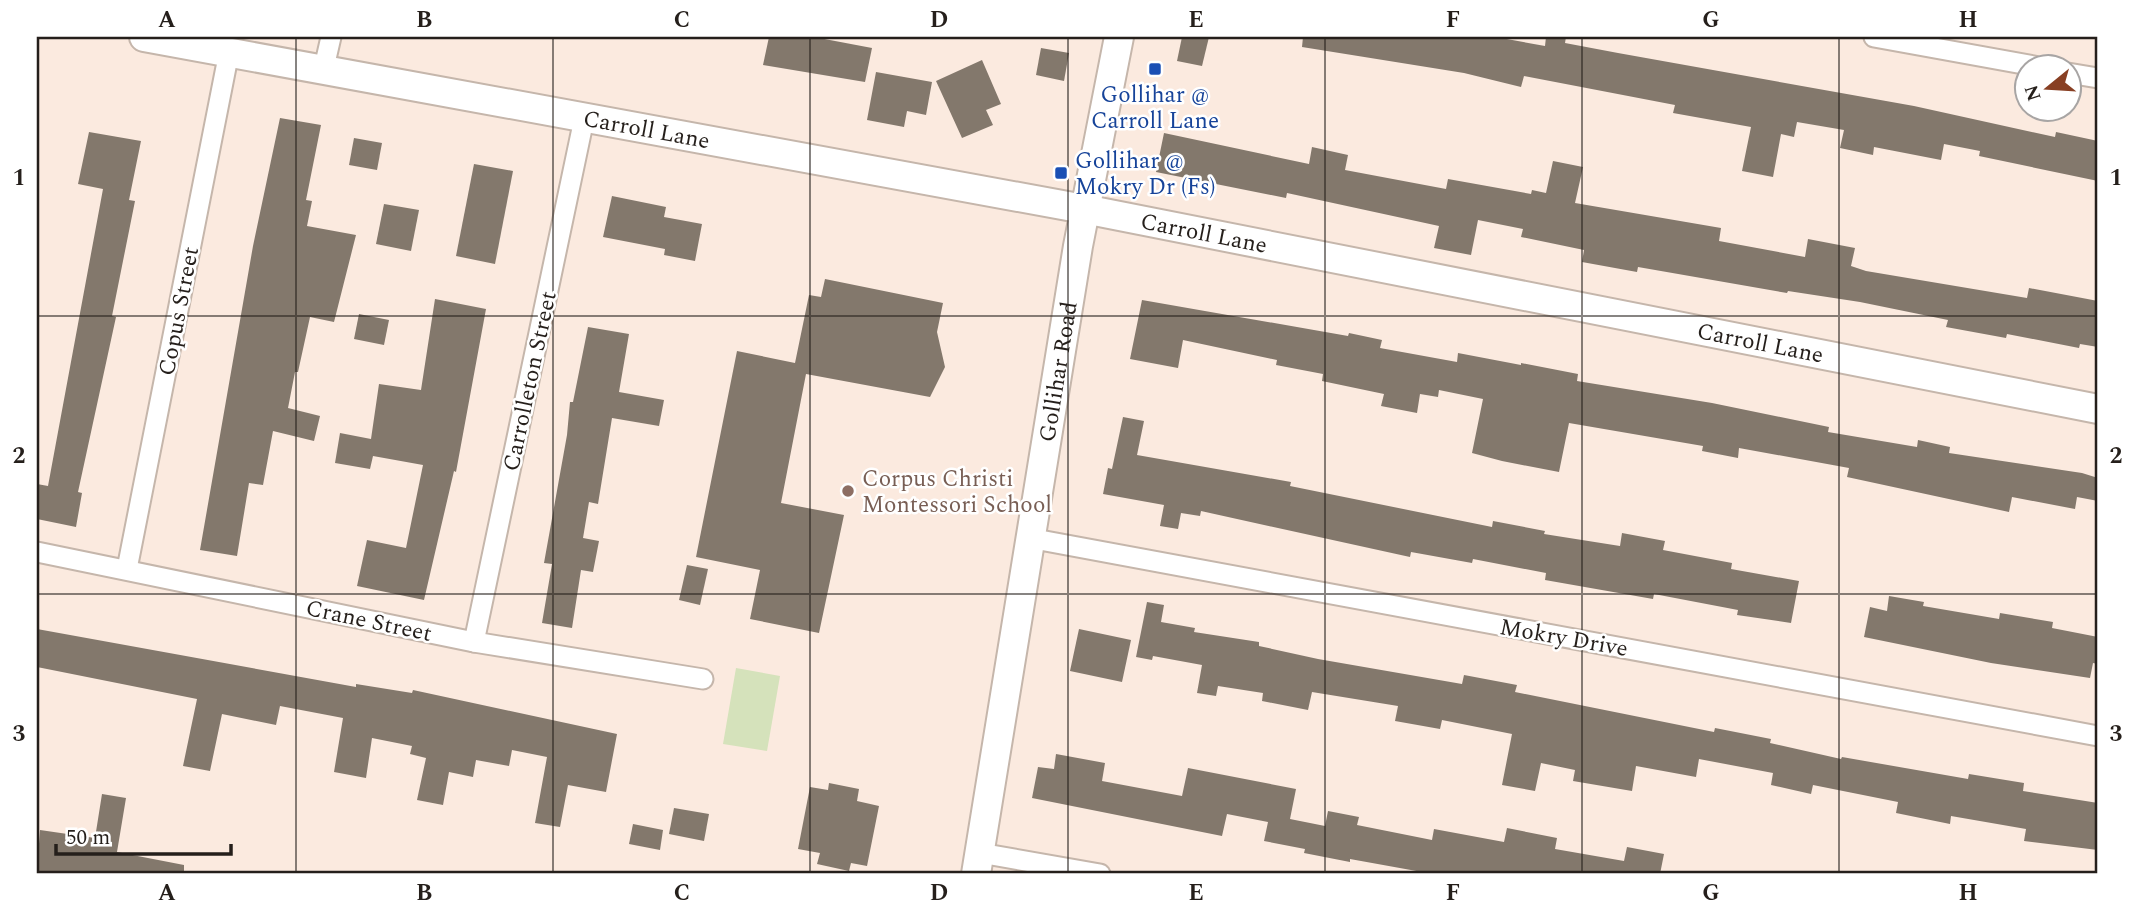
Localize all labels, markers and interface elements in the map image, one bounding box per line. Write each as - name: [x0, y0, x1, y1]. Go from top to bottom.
- text: A: [158, 3, 176, 38]
- text: B: [416, 3, 432, 38]
- text: C: [674, 3, 690, 38]
- text: D: [930, 3, 948, 38]
- text: E: [1188, 3, 1204, 38]
- text: F: [1446, 3, 1460, 38]
- text: G: [1702, 3, 1720, 38]
- text: H: [1958, 3, 1978, 38]
- north arrow: [2012, 52, 2082, 122]
- marker: Gollihar @ Carroll Lane: [1147, 61, 1163, 77]
- place label: Gollihar @ Carroll Lane: [1091, 78, 1219, 139]
- text: N: [2017, 81, 2049, 105]
- street label: Carroll Lane: [580, 102, 713, 159]
- place label: Gollihar @ Mokry Dr (Fs): [1075, 144, 1216, 205]
- text: 1: [13, 161, 25, 196]
- text: 1: [2110, 161, 2122, 196]
- marker: Gollihar @ Mokry Dr (Fs): [1053, 165, 1069, 181]
- street label: Carroll Lane: [1137, 205, 1270, 264]
- street label: Copus Street: [150, 244, 209, 379]
- street label: Carrolleton Street: [494, 288, 567, 475]
- street label: Gollihar Road: [1030, 299, 1088, 445]
- street label: Carroll Lane: [1694, 314, 1826, 373]
- text: 2: [13, 439, 26, 474]
- text: 2: [2110, 439, 2123, 474]
- place label: Corpus Christi Montessori School: [862, 462, 1052, 523]
- marker: Corpus Christi Montessori School: [840, 483, 856, 499]
- street label: Crane Street: [302, 591, 435, 652]
- street label: Mokry Drive: [1497, 610, 1631, 667]
- text: 3: [13, 717, 26, 752]
- text: 3: [2110, 717, 2123, 752]
- scale bar: [56, 813, 231, 857]
- text: 50 m: [66, 822, 110, 854]
- text: A: [158, 876, 176, 911]
- text: B: [416, 876, 432, 911]
- text: C: [674, 876, 690, 911]
- text: D: [930, 876, 948, 911]
- text: E: [1188, 876, 1204, 911]
- text: F: [1446, 876, 1460, 911]
- text: G: [1702, 876, 1720, 911]
- text: H: [1958, 876, 1978, 911]

